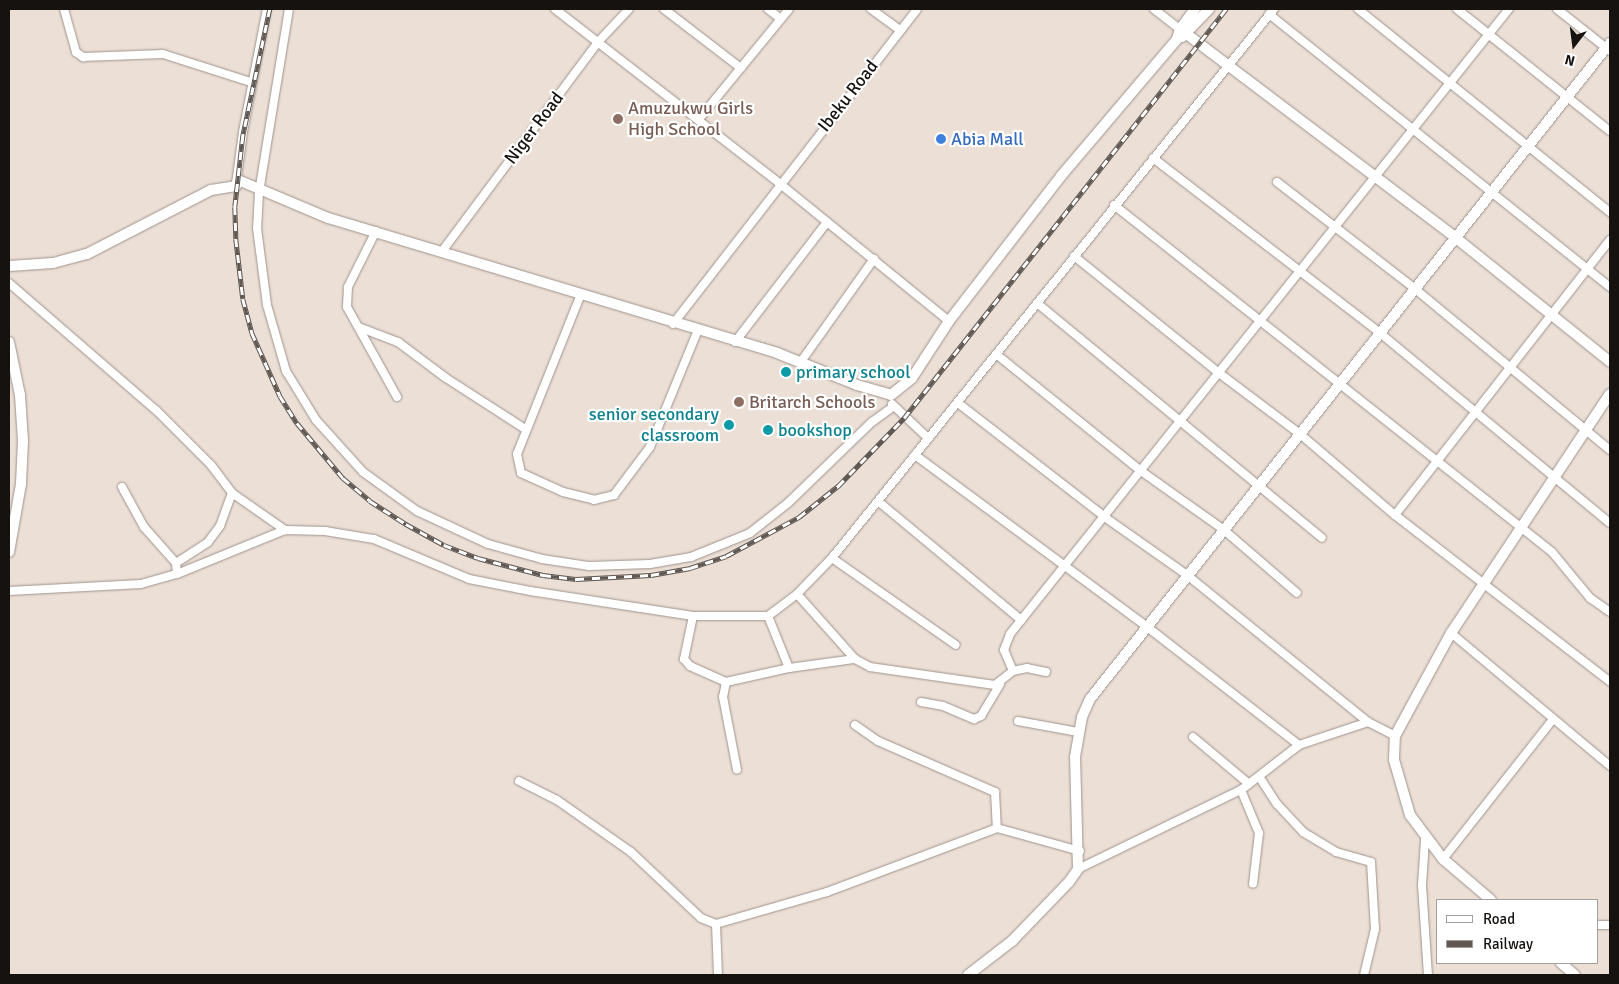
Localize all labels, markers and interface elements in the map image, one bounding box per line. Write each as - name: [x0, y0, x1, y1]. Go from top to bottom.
- north arrow: [1549, 20, 1599, 70]
- text: N: [1563, 50, 1577, 69]
- street label: Ibeku Road: [813, 56, 883, 136]
- street label: Niger Road: [500, 88, 568, 168]
- place label: Amuzukwu Girls High School: [628, 98, 753, 140]
- marker: Amuzukwu Girls High School: [612, 113, 624, 125]
- place label: Abia Mall: [951, 128, 1024, 150]
- marker: Abia Mall: [935, 133, 947, 145]
- place label: primary school: [796, 361, 910, 383]
- marker: primary school: [780, 366, 792, 378]
- place label: Britarch Schools: [749, 391, 875, 413]
- marker: Britarch Schools: [733, 396, 745, 408]
- place label: senior secondary classroom: [589, 404, 719, 446]
- marker: senior secondary classroom: [723, 419, 735, 431]
- place label: bookshop: [778, 419, 852, 441]
- marker: bookshop: [762, 424, 774, 436]
- legend: [1436, 899, 1599, 964]
- text: Road: [1483, 910, 1515, 928]
- text: Railway: [1483, 935, 1533, 953]

